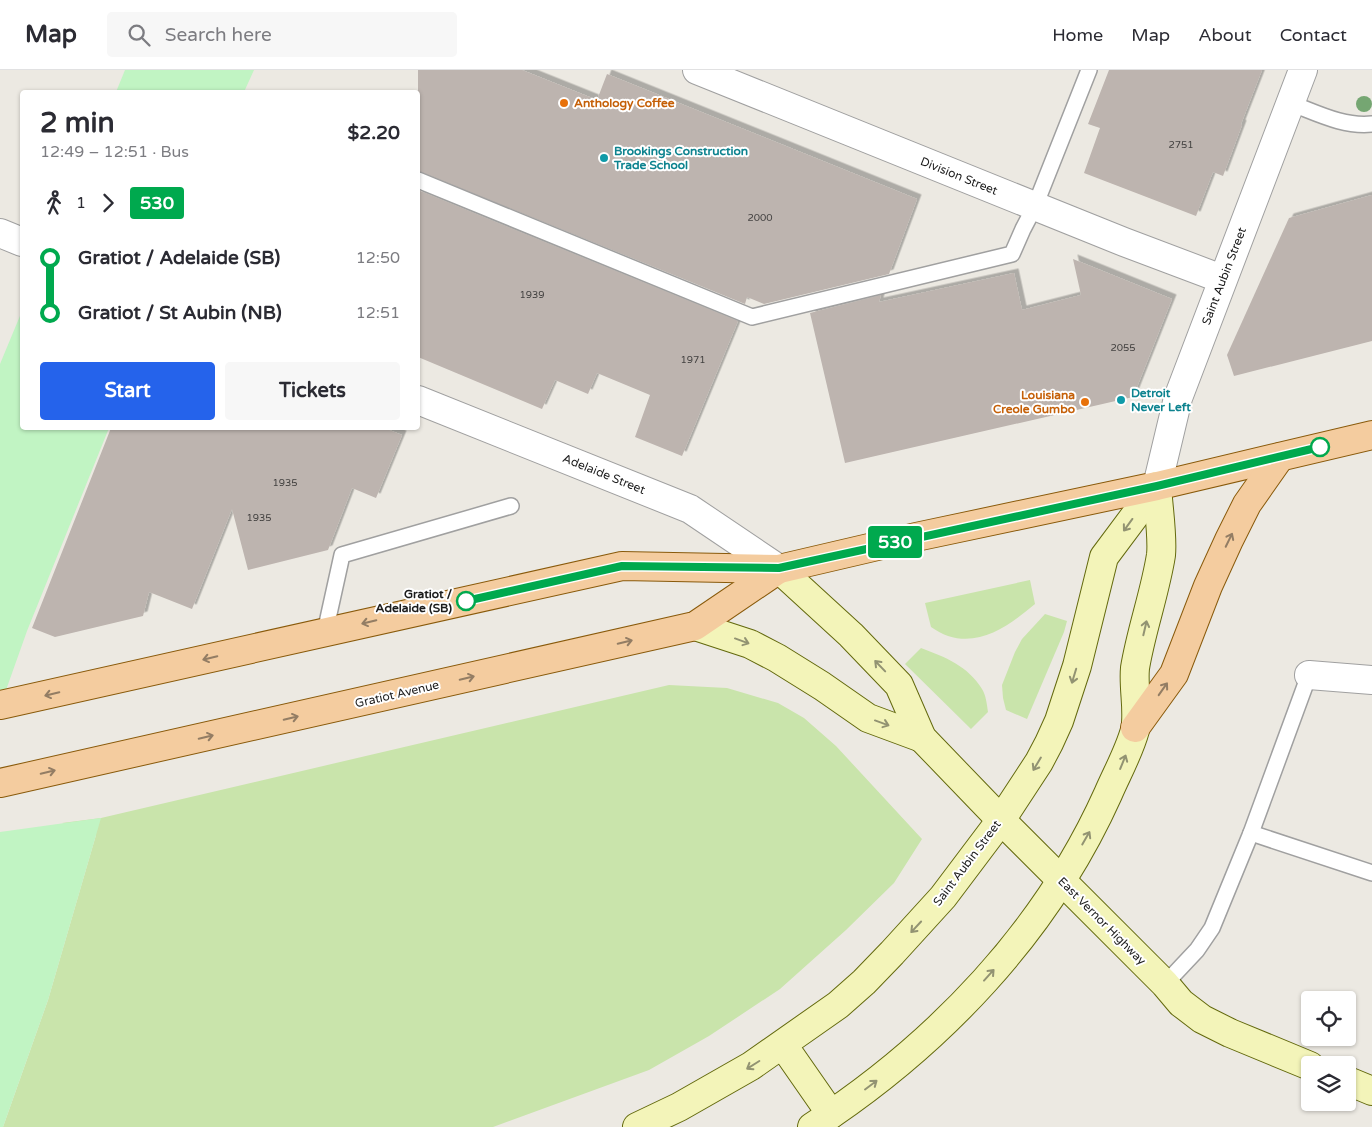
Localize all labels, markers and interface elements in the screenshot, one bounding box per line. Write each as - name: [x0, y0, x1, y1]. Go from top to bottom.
- search box: [107, 12, 457, 57]
- text: Map: [25, 20, 77, 49]
- icon: search: [125, 21, 153, 49]
- text: Search here: [165, 24, 272, 46]
- text: Home: [1052, 24, 1103, 46]
- text: Map: [1131, 24, 1170, 46]
- text: About: [1198, 24, 1252, 46]
- text: Contact: [1280, 24, 1347, 46]
- place label: Anthology Coffee: [574, 96, 675, 111]
- marker: Anthology Coffee: [558, 97, 570, 109]
- text: 2 min: [40, 106, 115, 140]
- text: $2.20: [348, 122, 400, 144]
- house number: 2751: [1168, 139, 1194, 151]
- text: 12:49 – 12:51 · Bus: [40, 142, 189, 162]
- place label: Brookings Construction Trade School: [613, 144, 748, 172]
- marker: Brookings Construction Trade School: [598, 152, 610, 164]
- street label: Division Street: [918, 154, 1000, 198]
- icon: walk: [40, 189, 68, 217]
- icon: forward: [94, 189, 122, 217]
- text: 530: [140, 192, 174, 214]
- text: 1: [76, 193, 86, 213]
- house number: 2000: [747, 212, 773, 224]
- street label: Saint Aubin Street: [1199, 225, 1249, 327]
- text: Gratiot / Adelaide (SB): [78, 247, 280, 269]
- text: 12:50: [356, 248, 400, 268]
- house number: 1939: [519, 289, 545, 301]
- text: Gratiot / St Aubin (NB): [78, 302, 282, 324]
- text: 12:51: [356, 303, 400, 323]
- house number: 2055: [1110, 342, 1136, 354]
- house number: 1971: [680, 354, 706, 366]
- button: Start: [40, 362, 215, 420]
- button: Tickets: [225, 362, 400, 420]
- place label: Detroit Never Left: [1131, 386, 1191, 414]
- place label: Louisiana Creole Gumbo: [993, 388, 1075, 416]
- marker: Detroit Never Left: [1115, 394, 1127, 406]
- marker: Louisiana Creole Gumbo: [1079, 396, 1091, 408]
- unlabelled marker: [1310, 437, 1330, 457]
- street label: Adelaide Street: [561, 451, 648, 497]
- house number: 1935: [272, 477, 298, 489]
- house number: 1935: [246, 512, 272, 524]
- one-way arrow: [1123, 518, 1133, 532]
- line badge: 530: [866, 526, 924, 558]
- text: 530: [878, 531, 912, 553]
- one-way arrow: [1225, 533, 1234, 548]
- place label: Gratiot / Adelaide (SB): [376, 587, 452, 615]
- marker: Gratiot / Adelaide (SB): [456, 591, 476, 611]
- one-way arrow: [361, 618, 377, 628]
- one-way arrow: [1141, 621, 1150, 637]
- one-way arrow: [617, 637, 633, 646]
- one-way arrow: [733, 637, 749, 646]
- one-way arrow: [203, 654, 219, 663]
- one-way arrow: [874, 660, 886, 672]
- one-way arrow: [1069, 668, 1079, 684]
- one-way arrow: [458, 673, 474, 682]
- street label: Gratiot Avenue: [354, 677, 441, 710]
- one-way arrow: [1158, 682, 1168, 696]
- one-way arrow: [44, 690, 60, 699]
- one-way arrow: [283, 712, 299, 722]
- one-way arrow: [873, 719, 889, 728]
- one-way arrow: [198, 732, 214, 741]
- one-way arrow: [1118, 755, 1128, 770]
- one-way arrow: [1032, 757, 1042, 771]
- one-way arrow: [39, 767, 55, 776]
- street label: Saint Aubin Street: [930, 817, 1004, 908]
- one-way arrow: [1082, 832, 1092, 846]
- street label: East Vernor Highway: [1055, 874, 1149, 968]
- one-way arrow: [911, 920, 922, 933]
- one-way arrow: [984, 968, 995, 981]
- map controls: [1301, 991, 1356, 1111]
- button: locate: [1301, 991, 1356, 1046]
- button: layers: [1301, 1056, 1356, 1111]
- one-way arrow: [746, 1060, 760, 1070]
- one-way arrow: [864, 1080, 877, 1091]

